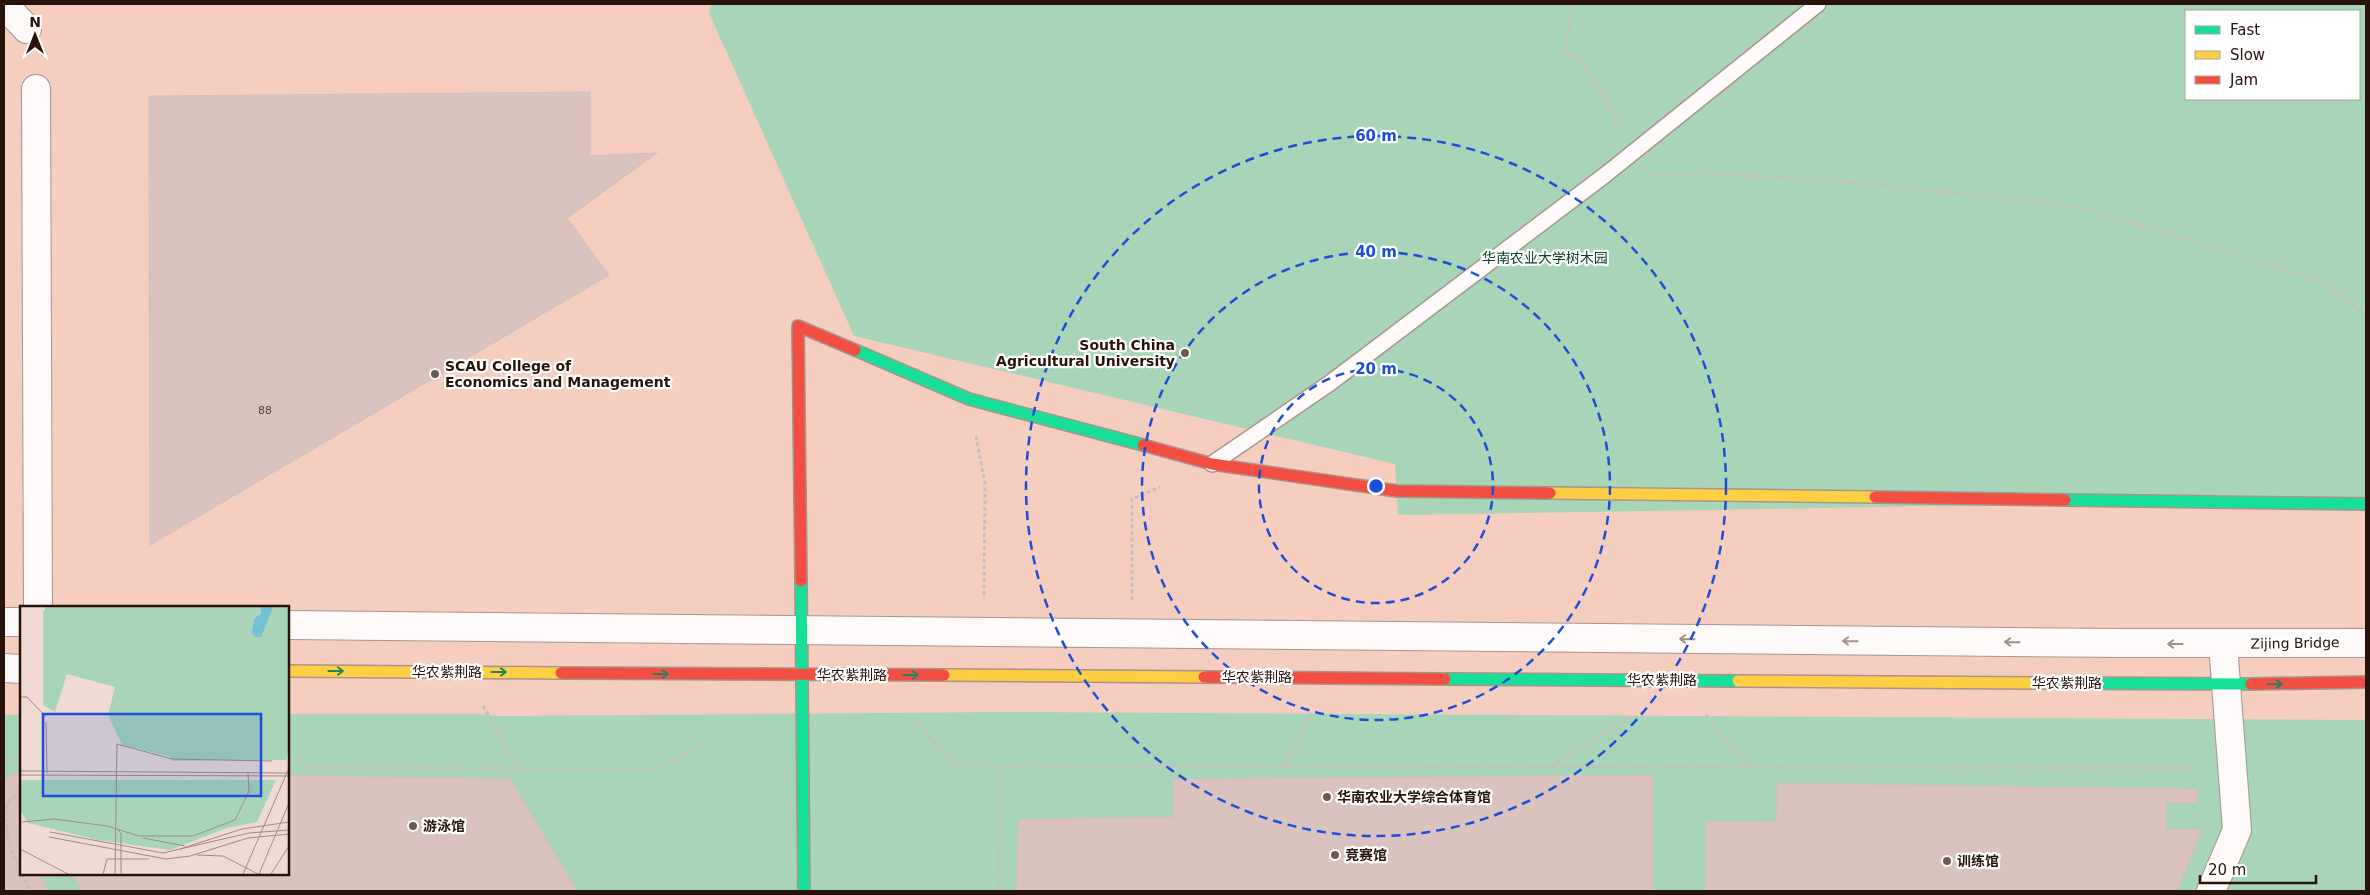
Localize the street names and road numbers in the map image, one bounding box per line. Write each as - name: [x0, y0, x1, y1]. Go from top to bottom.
- street label: Zijing Bridge: [2250, 634, 2340, 652]
- street label: 华农紫荆路: [412, 664, 482, 680]
- street label: 华农紫荆路: [817, 667, 887, 683]
- street label: 华农紫荆路: [1222, 669, 1292, 685]
- street label: 华农紫荆路: [1627, 672, 1697, 688]
- street label: 华农紫荆路: [2032, 675, 2102, 691]

